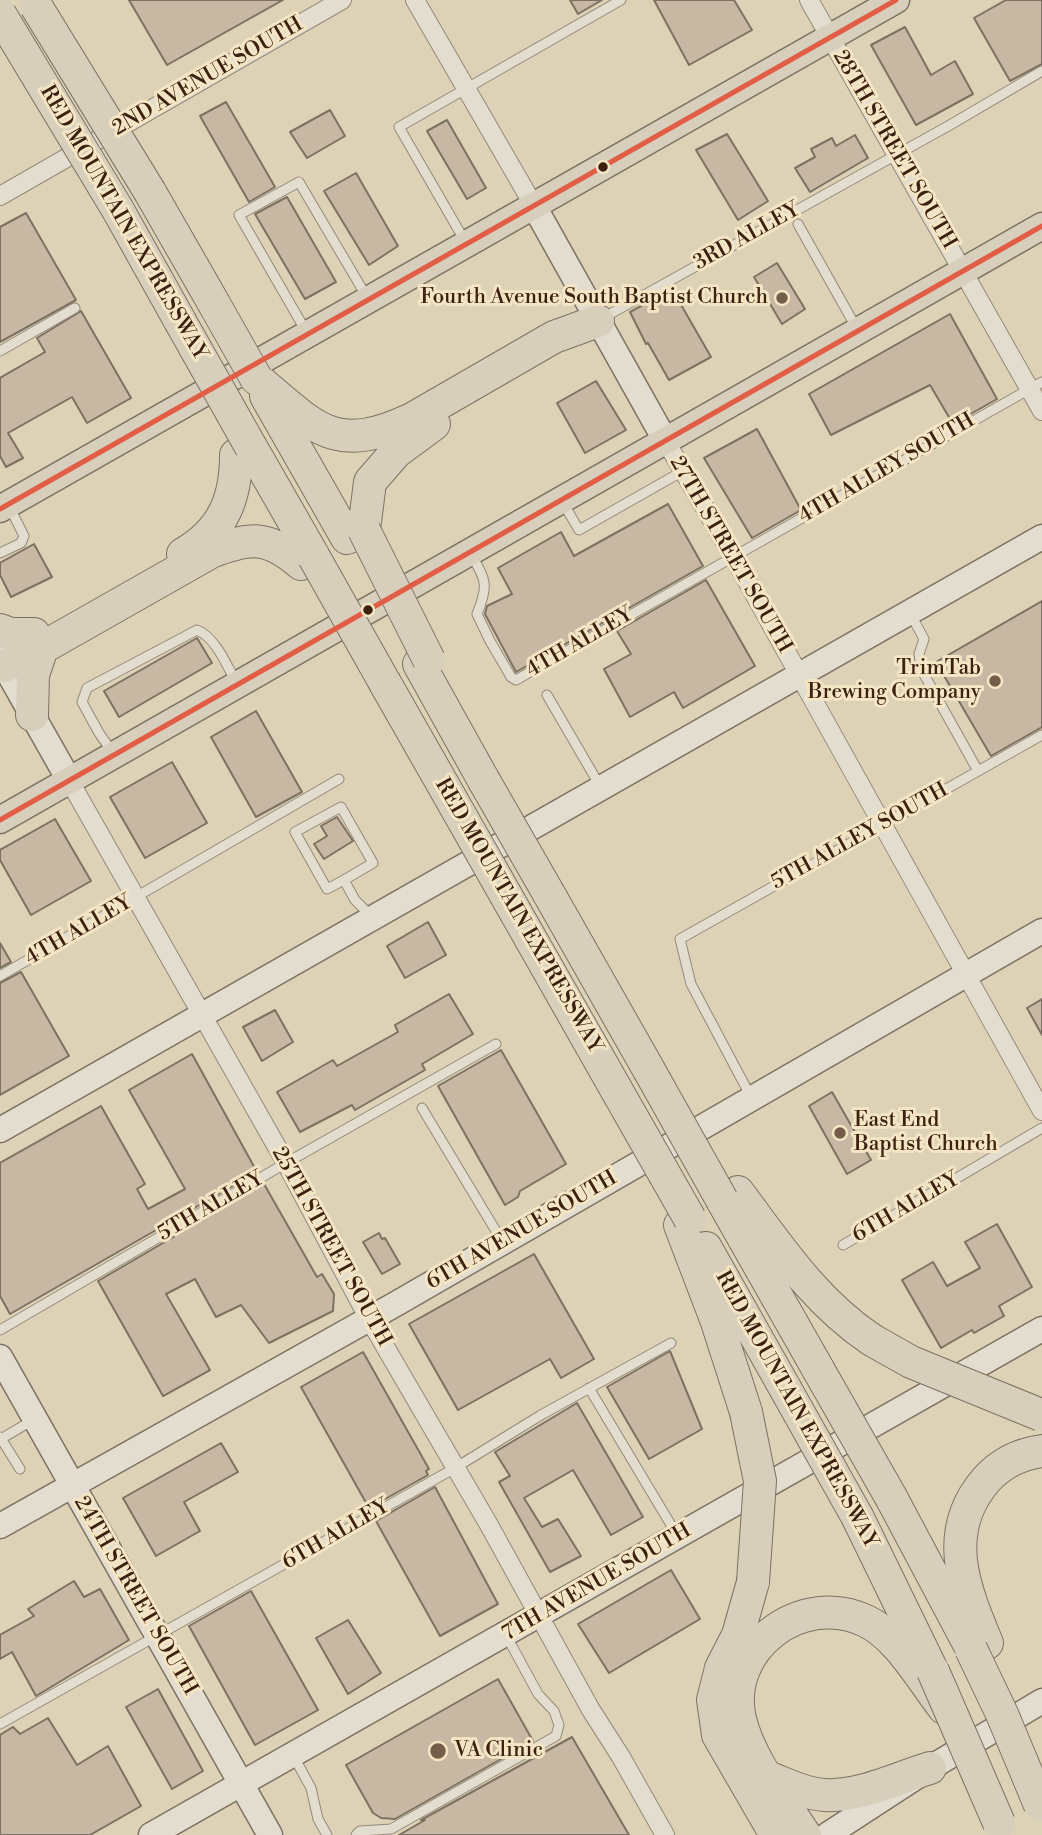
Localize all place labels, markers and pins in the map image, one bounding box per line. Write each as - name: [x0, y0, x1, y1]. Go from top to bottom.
- unlabelled marker: [596, 160, 610, 174]
- place label: Fourth Avenue South Baptist Church: [420, 285, 768, 311]
- marker: Fourth Avenue South Baptist Church: [774, 290, 790, 306]
- unlabelled marker: [361, 603, 375, 617]
- place label: TrimTab Brewing Company: [808, 656, 981, 706]
- marker: TrimTab Brewing Company: [987, 673, 1003, 689]
- place label: East End Baptist Church: [854, 1108, 998, 1158]
- marker: East End Baptist Church: [832, 1125, 848, 1141]
- place label: VA Clinic: [454, 1738, 543, 1764]
- marker: VA Clinic: [428, 1741, 448, 1761]

